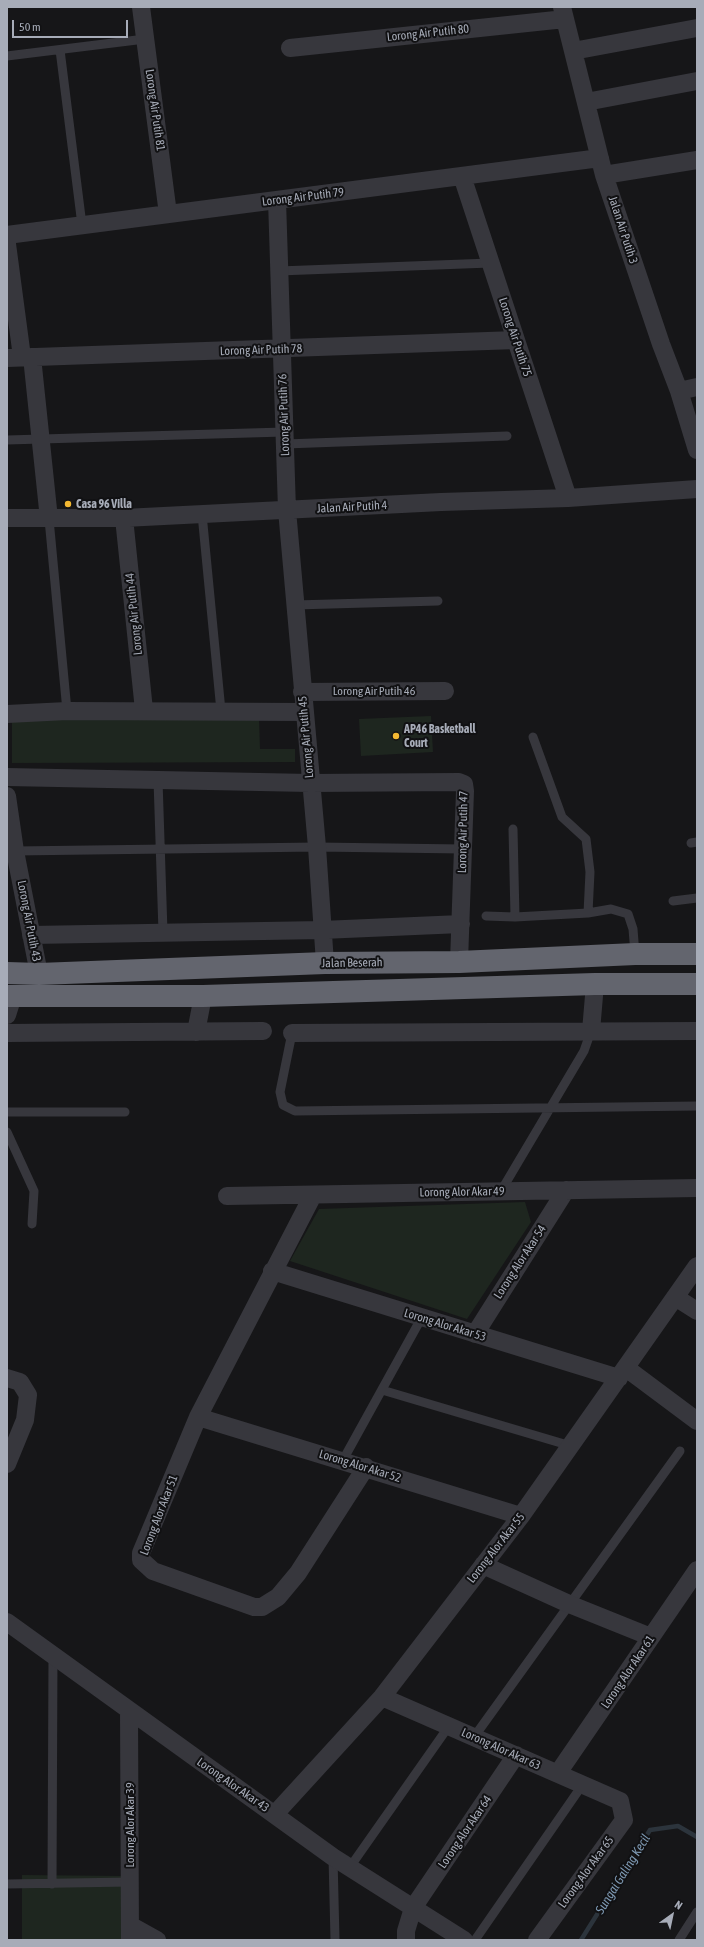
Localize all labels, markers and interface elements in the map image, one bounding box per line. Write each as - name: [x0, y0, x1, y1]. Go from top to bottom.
- scale bar: [14, 12, 130, 38]
- text: 50 m: [19, 20, 41, 34]
- street label: Lorong Air Putih 80: [386, 22, 470, 44]
- street label: Lorong Air Putih 81: [142, 68, 168, 152]
- street label: Lorong Air Putih 79: [261, 185, 345, 209]
- street label: Jalan Air Putih 3: [605, 194, 641, 266]
- street label: Lorong Air Putih 75: [495, 296, 535, 378]
- street label: Lorong Air Putih 78: [219, 341, 303, 359]
- street label: Lorong Air Putih 76: [275, 373, 293, 457]
- place label: Casa 96 Villa: [76, 497, 132, 511]
- street label: Jalan Air Putih 4: [316, 498, 388, 516]
- marker: Casa 96 Villa: [63, 499, 73, 509]
- street label: Lorong Air Putih 44: [123, 572, 145, 656]
- street label: Lorong Air Putih 46: [333, 684, 415, 698]
- street label: Lorong Air Putih 45: [295, 695, 317, 779]
- place label: AP46 Basketball Court: [404, 722, 476, 750]
- marker: AP46 Basketball Court: [391, 731, 401, 741]
- street label: Lorong Air Putih 47: [455, 791, 471, 873]
- street label: Lorong Air Putih 43: [14, 879, 44, 963]
- street label: Jalan Beserah: [321, 955, 383, 971]
- street label: Lorong Alor Akar 49: [419, 1184, 505, 1200]
- street label: Lorong Alor Akar 54: [491, 1222, 549, 1302]
- street label: Lorong Alor Akar 53: [402, 1306, 488, 1344]
- street label: Lorong Alor Akar 52: [317, 1447, 403, 1485]
- street label: Lorong Alor Akar 51: [137, 1473, 181, 1557]
- street label: Lorong Alor Akar 55: [464, 1510, 528, 1586]
- street label: Lorong Alor Akar 61: [598, 1633, 658, 1711]
- street label: Lorong Alor Akar 63: [459, 1725, 543, 1773]
- street label: Lorong Alor Akar 43: [194, 1755, 272, 1815]
- street label: Lorong Alor Akar 39: [123, 1782, 137, 1868]
- street label: Lorong Alor Akar 64: [435, 1793, 495, 1871]
- water label: Sungai Galing Kecil: [592, 1831, 654, 1917]
- street label: Lorong Alor Akar 65: [555, 1833, 617, 1911]
- north arrow: [652, 1895, 692, 1935]
- text: N: [673, 1898, 685, 1912]

